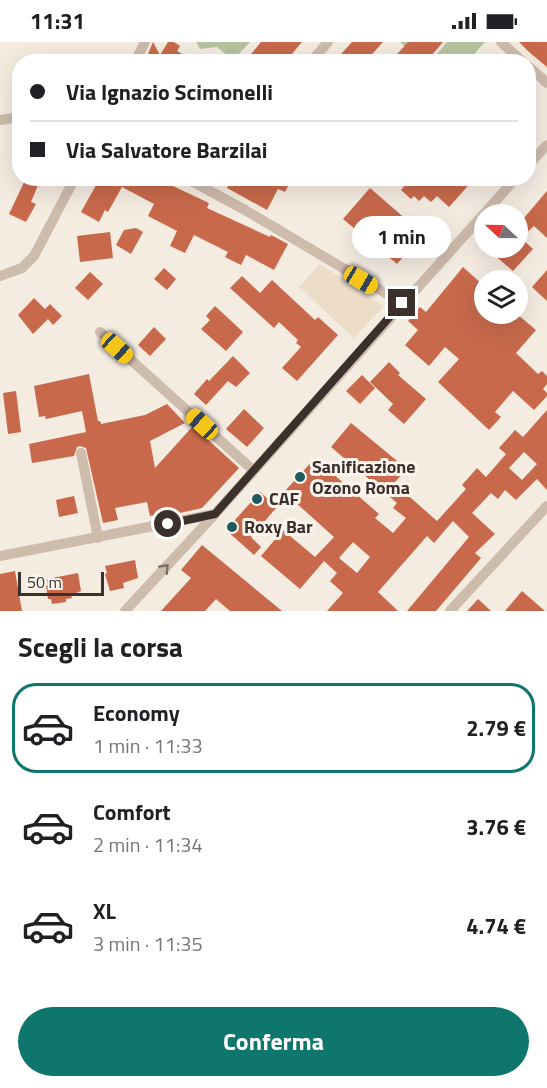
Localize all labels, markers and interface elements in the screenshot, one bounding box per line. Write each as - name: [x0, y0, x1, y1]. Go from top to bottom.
- text: 11:31: [30, 4, 85, 38]
- text: Via Ignazio Scimonelli: [66, 75, 273, 109]
- text: Via Salvatore Barzilai: [66, 133, 268, 167]
- north arrow: [474, 204, 528, 258]
- map controls: [474, 204, 528, 324]
- callout: 1 min: [352, 216, 452, 258]
- text: 1 min: [377, 221, 426, 252]
- car: [341, 263, 381, 297]
- button: layers: [474, 270, 528, 324]
- route end: [388, 289, 415, 316]
- car: [98, 329, 136, 367]
- car: [183, 405, 221, 443]
- place label: Sanificazione Ozono Roma: [312, 453, 415, 501]
- marker: Sanificazione Ozono Roma: [293, 470, 307, 484]
- place label: CAF: [269, 485, 300, 512]
- marker: CAF: [250, 492, 264, 506]
- route start: [154, 510, 181, 537]
- place label: Roxy Bar: [244, 513, 313, 540]
- marker: Roxy Bar: [225, 520, 239, 534]
- one-way arrow: [158, 564, 169, 575]
- scale bar: [18, 569, 104, 596]
- text: 50 m: [27, 570, 62, 594]
- text: Scegli la corsa: [18, 626, 183, 667]
- text: Economy: [93, 696, 180, 730]
- icon: car: [21, 701, 75, 755]
- text: 2.79 €: [466, 711, 526, 745]
- text: 1 min · 11:33: [93, 730, 203, 761]
- text: Comfort: [93, 795, 171, 829]
- icon: car: [21, 800, 75, 854]
- text: 3.76 €: [466, 810, 526, 844]
- text: 2 min · 11:34: [93, 829, 203, 860]
- text: XL: [93, 894, 116, 928]
- icon: car: [21, 899, 75, 953]
- text: 4.74 €: [466, 909, 526, 943]
- text: 3 min · 11:35: [93, 928, 203, 959]
- button: Conferma: [18, 1007, 529, 1076]

